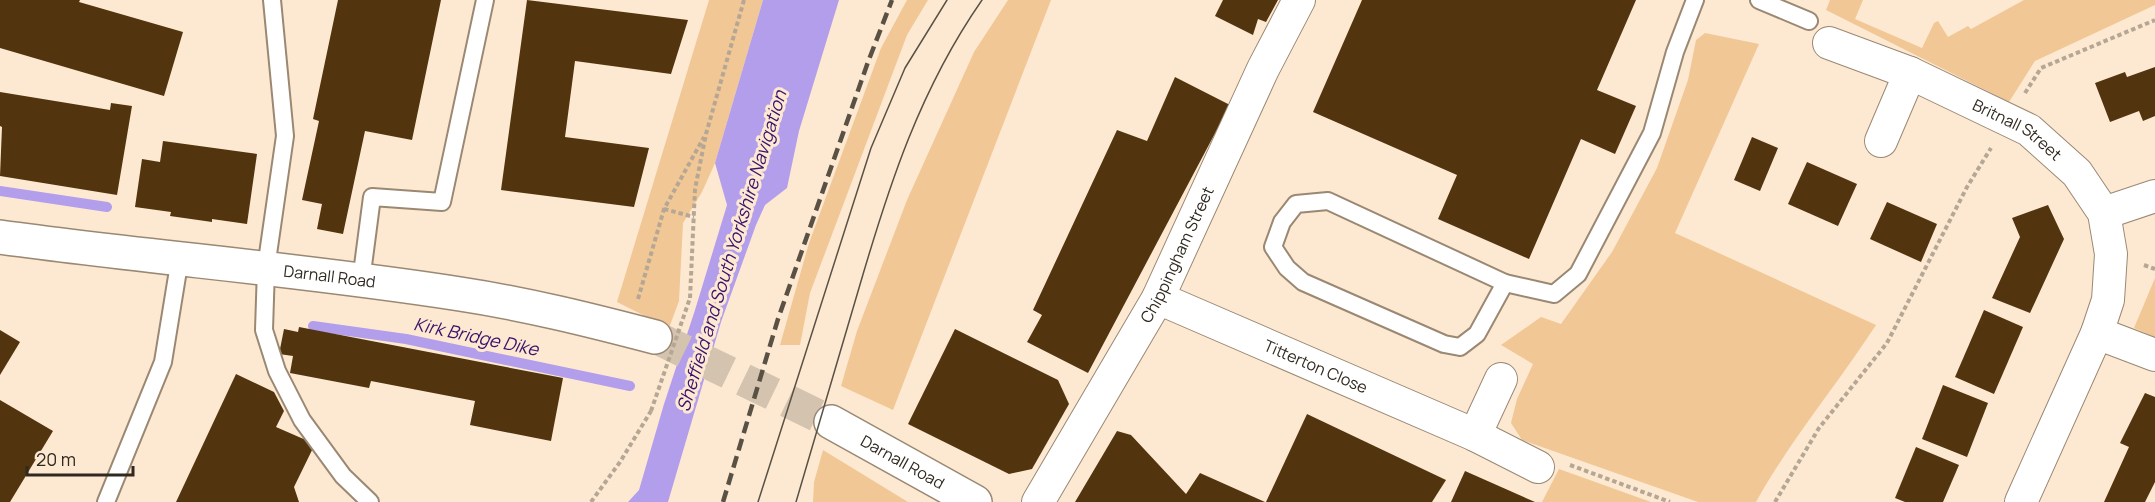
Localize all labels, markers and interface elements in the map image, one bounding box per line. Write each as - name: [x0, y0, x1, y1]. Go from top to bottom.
- water label: Sheffield and South Yorkshire Navigation: [671, 86, 792, 414]
- street label: Britnall Street: [1969, 94, 2067, 165]
- street label: Chippingham Street: [1135, 183, 1219, 327]
- street label: Darnall Road: [282, 260, 377, 293]
- water label: Kirk Bridge Dike: [412, 311, 542, 361]
- street label: Titterton Close: [1261, 334, 1371, 398]
- street label: Darnall Road: [857, 430, 948, 494]
- scale bar: [27, 439, 134, 477]
- text: 20 m: [36, 447, 76, 471]

